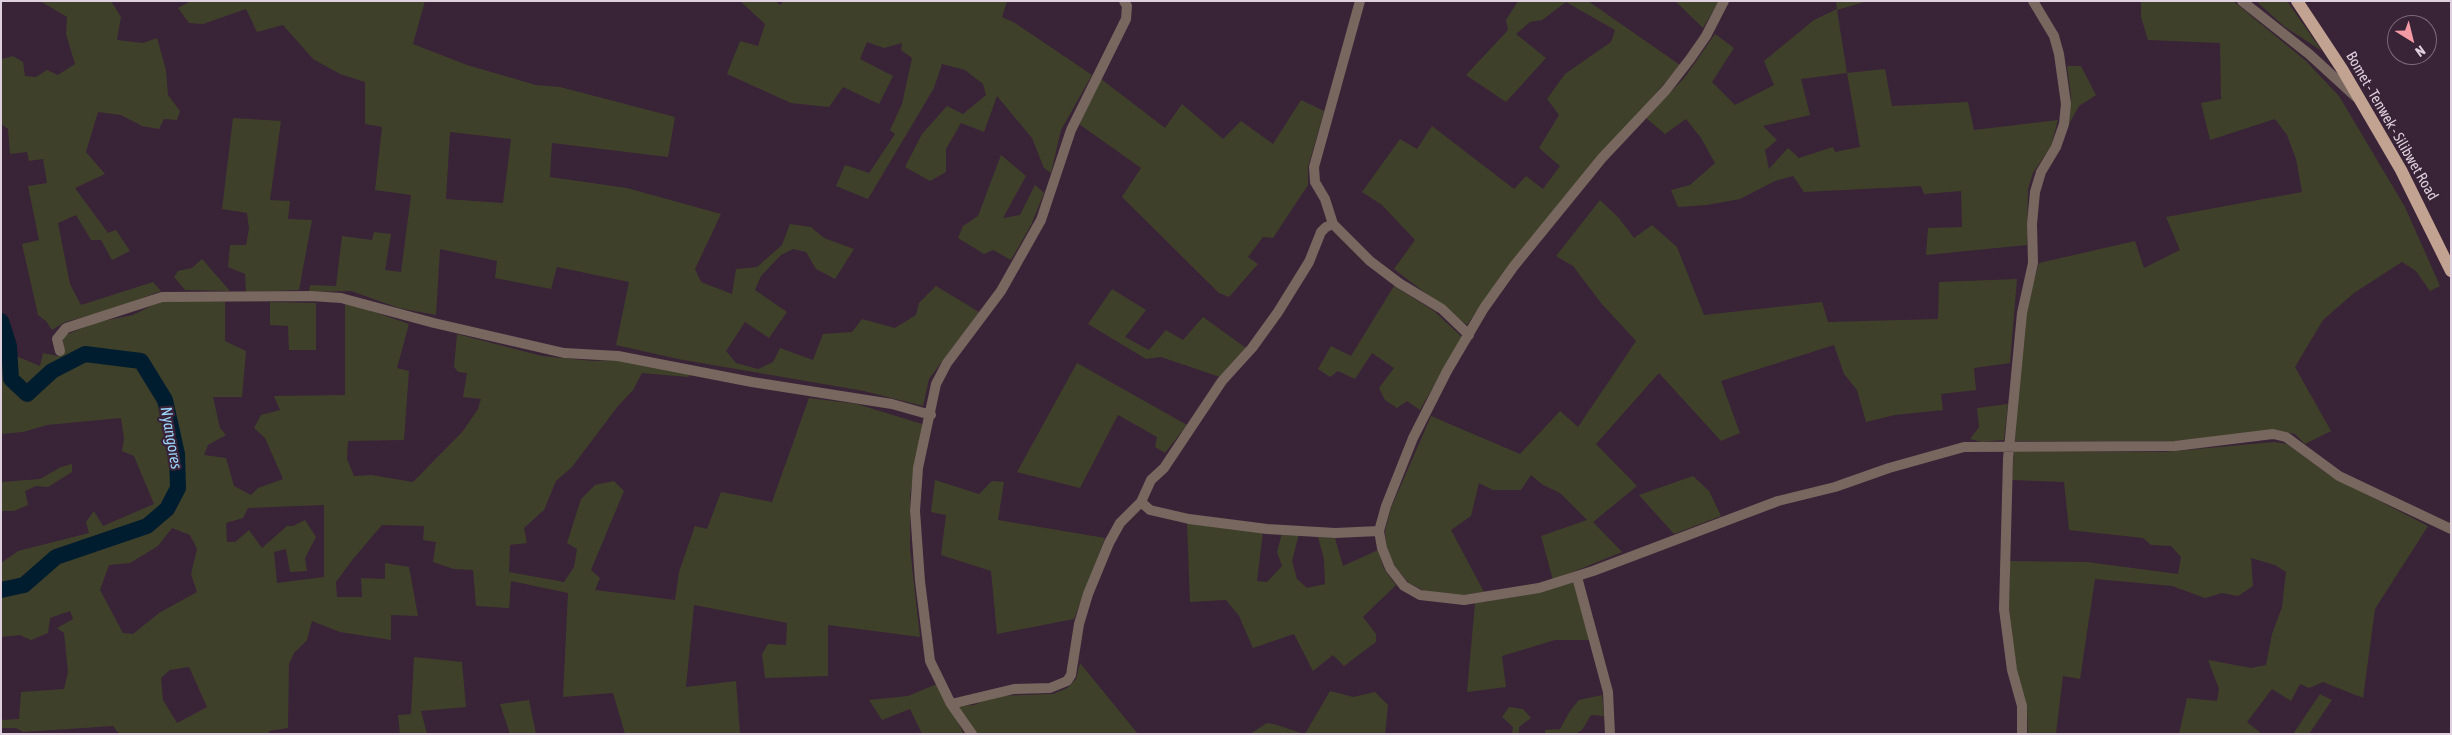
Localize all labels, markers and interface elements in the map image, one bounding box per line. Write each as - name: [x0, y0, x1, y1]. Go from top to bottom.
- north arrow: [2387, 15, 2437, 65]
- text: N: [2412, 42, 2428, 60]
- street label: Bomet - Tenwek - Silibwet Road: [2342, 49, 2442, 203]
- water label: Nyangores: [156, 405, 186, 471]

